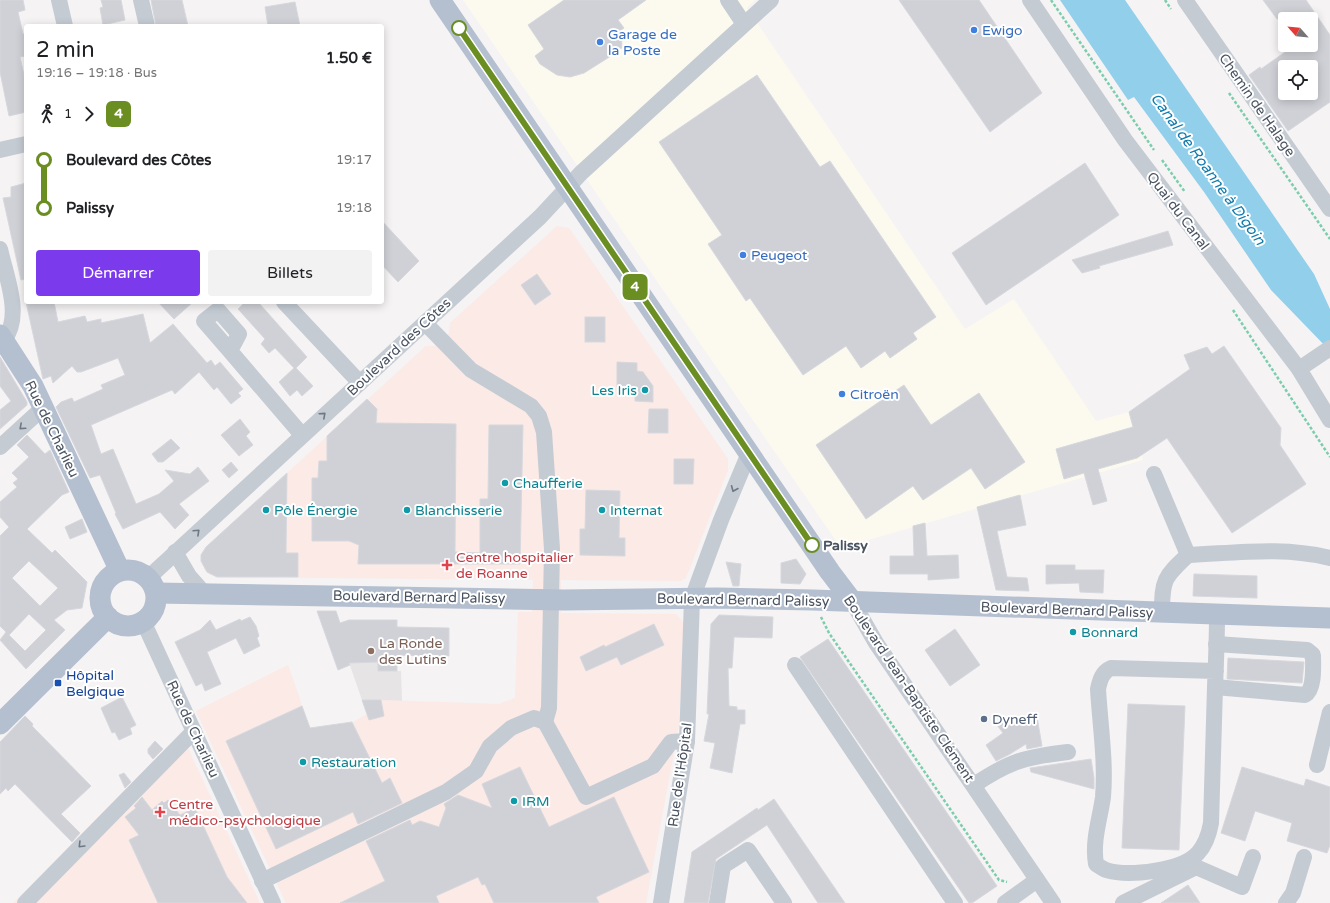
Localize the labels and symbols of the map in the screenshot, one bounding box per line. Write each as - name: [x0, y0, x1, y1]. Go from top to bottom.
- north arrow: [1278, 12, 1318, 52]
- unlabelled marker: [451, 20, 467, 36]
- place label: Ewigo: [982, 22, 1023, 39]
- marker: Ewigo: [969, 25, 979, 35]
- place label: Garage de la Poste: [608, 26, 677, 59]
- marker: Garage de la Poste: [595, 37, 605, 47]
- street label: Chemin de Halage: [1215, 50, 1299, 160]
- water label: Canal de Roanne à Digoin: [1147, 90, 1270, 249]
- street label: Quai du Canal: [1143, 169, 1213, 253]
- place label: Peugeot: [751, 247, 808, 264]
- marker: Peugeot: [738, 250, 748, 260]
- line badge: 4: [622, 274, 648, 300]
- street label: Boulevard des Côtes: [344, 294, 455, 400]
- street label: Rue de Charlieu: [21, 378, 83, 480]
- place label: Les Iris: [591, 382, 637, 399]
- marker: Les Iris: [640, 385, 650, 395]
- place label: Citroën: [850, 386, 899, 403]
- marker: Citroën: [837, 389, 847, 399]
- one-way arrow: [319, 413, 326, 420]
- one-way arrow: [19, 422, 27, 430]
- place label: Chaufferie: [513, 475, 583, 492]
- marker: Chaufferie: [500, 478, 510, 488]
- one-way arrow: [731, 484, 739, 492]
- place label: Pôle Énergie: [274, 502, 358, 519]
- place label: Blanchisserie: [415, 502, 502, 519]
- place label: Internat: [610, 502, 663, 519]
- marker: Pôle Énergie: [261, 505, 271, 515]
- marker: Blanchisserie: [402, 505, 412, 515]
- marker: Internat: [597, 505, 607, 515]
- one-way arrow: [192, 529, 200, 537]
- marker: Palissy: [804, 537, 820, 553]
- place label: Palissy: [823, 537, 868, 554]
- place label: Centre hospitalier de Roanne: [456, 549, 574, 582]
- marker: Centre hospitalier de Roanne: [441, 559, 453, 571]
- street label: Boulevard Bernard Palissy: [333, 587, 506, 607]
- street label: Boulevard Bernard Palissy: [657, 590, 830, 610]
- street label: Boulevard Jean-Baptiste Clément: [840, 592, 978, 786]
- street label: Boulevard Bernard Palissy: [980, 598, 1154, 622]
- place label: Bonnard: [1081, 624, 1138, 641]
- marker: Bonnard: [1068, 627, 1078, 637]
- place label: La Ronde des Lutins: [379, 635, 447, 668]
- marker: La Ronde des Lutins: [366, 646, 376, 656]
- place label: Hôpital Belgique: [66, 667, 125, 700]
- marker: Hôpital Belgique: [53, 678, 63, 688]
- street label: Rue de Charlieu: [163, 678, 223, 780]
- place label: Dyneff: [992, 711, 1037, 728]
- marker: Dyneff: [979, 714, 989, 724]
- street label: Rue de l'Hôpital: [664, 722, 696, 828]
- place label: Restauration: [311, 754, 396, 771]
- marker: Restauration: [298, 757, 308, 767]
- place label: IRM: [522, 793, 549, 810]
- place label: Centre médico-psychologique: [169, 796, 321, 829]
- marker: IRM: [509, 796, 519, 806]
- marker: Centre médico-psychologique: [154, 806, 166, 818]
- one-way arrow: [78, 840, 86, 848]

